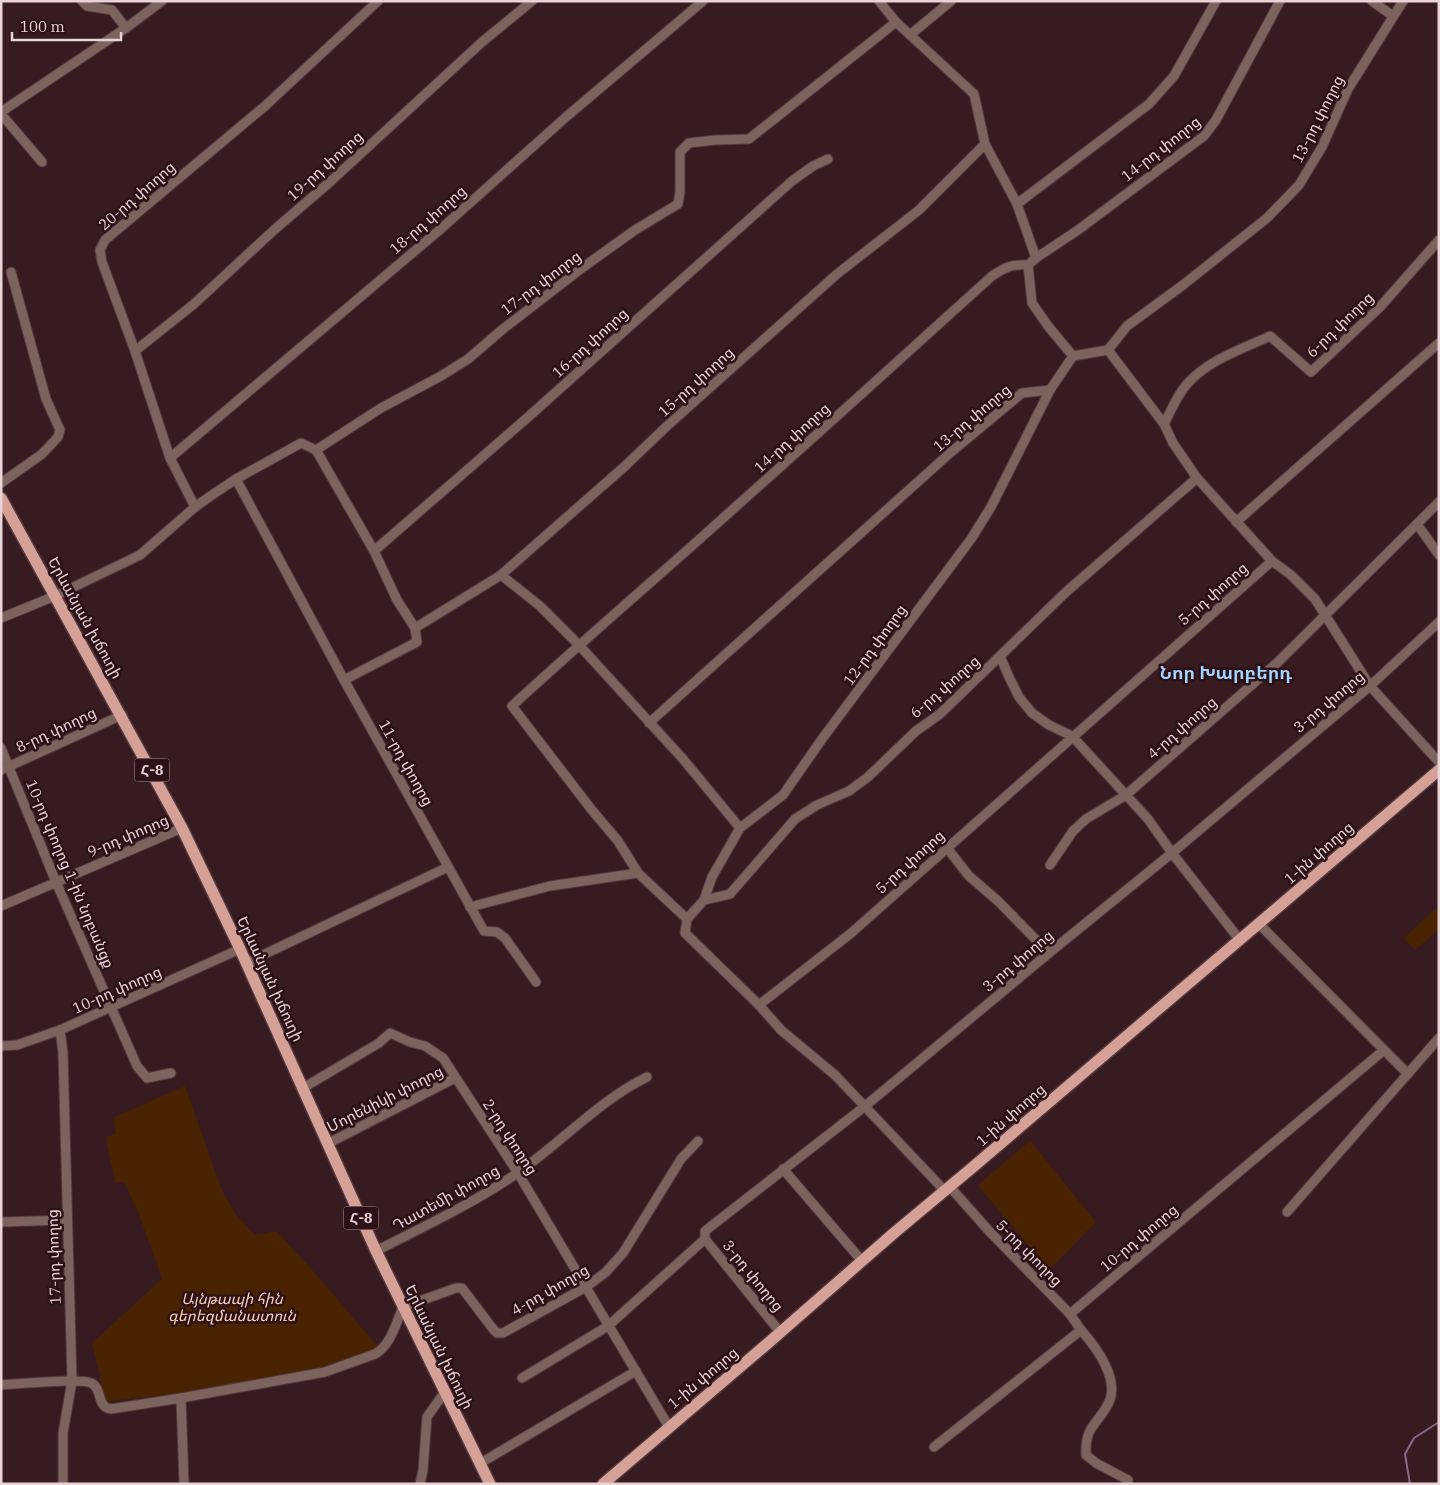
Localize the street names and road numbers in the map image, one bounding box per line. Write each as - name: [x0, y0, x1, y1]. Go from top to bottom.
- street label: 13-րդ փողոց: [1287, 72, 1348, 166]
- street label: 14-րդ փողոց: [1117, 112, 1204, 185]
- street label: 19-րդ փողոց: [283, 127, 366, 205]
- street label: 20-րդ փողոց: [94, 157, 179, 234]
- street label: 18-րդ փողոց: [385, 181, 470, 258]
- street label: 17-րդ փողոց: [497, 246, 585, 319]
- street label: 6-րդ փողոց: [1302, 288, 1377, 361]
- street label: 16-րդ փողոց: [548, 304, 631, 382]
- street label: 15-րդ փողոց: [654, 343, 737, 421]
- street label: 13-րդ փողոց: [929, 380, 1014, 456]
- street label: 14-րդ փողոց: [750, 399, 833, 477]
- street label: Երևանյան խճուղի: [44, 554, 127, 682]
- street label: 5-րդ փողոց: [1174, 558, 1252, 629]
- street label: 12-րդ փողոց: [839, 601, 910, 689]
- street label: 6-րդ փողոց: [906, 651, 984, 722]
- street label: 3-րդ փողոց: [1289, 667, 1368, 737]
- street label: 4-րդ փողոց: [1143, 692, 1221, 763]
- street label: 8-րդ փողոց: [13, 703, 99, 756]
- street label: 11-րդ փողոց: [375, 716, 438, 809]
- road number: Հ-8: [134, 758, 170, 782]
- street label: 10-րդ փողոց 1-ին նրբանցք: [22, 777, 119, 971]
- street label: 9-րդ փողոց: [84, 810, 171, 861]
- street label: 1-ին փողոց: [1280, 817, 1357, 888]
- street label: 5-րդ փողոց: [871, 826, 948, 898]
- street label: Երևանյան խճուղի: [233, 913, 308, 1045]
- street label: 3-րդ փողոց: [978, 926, 1057, 996]
- street label: 10-րդ փողոց: [69, 961, 164, 1018]
- street label: Մորենիկի փողոց: [324, 1061, 446, 1136]
- street label: 1-ին փողոց: [972, 1079, 1049, 1150]
- street label: 2-րդ փողոց: [479, 1095, 542, 1178]
- street label: Դատեմի փողոց: [389, 1160, 503, 1235]
- street label: 10-րդ փողոց: [1096, 1200, 1181, 1276]
- road number: Հ-8: [344, 1206, 378, 1230]
- street label: 17-րդ փողոց: [42, 1209, 65, 1305]
- street label: 5-րդ փողոց: [992, 1215, 1067, 1290]
- street label: 3-րդ փողոց: [719, 1236, 788, 1315]
- street label: 4-րդ փողոց: [508, 1260, 592, 1319]
- street label: Երևանյան խճուղի: [401, 1281, 478, 1412]
- street label: 1-ին փողոց: [664, 1343, 742, 1412]

